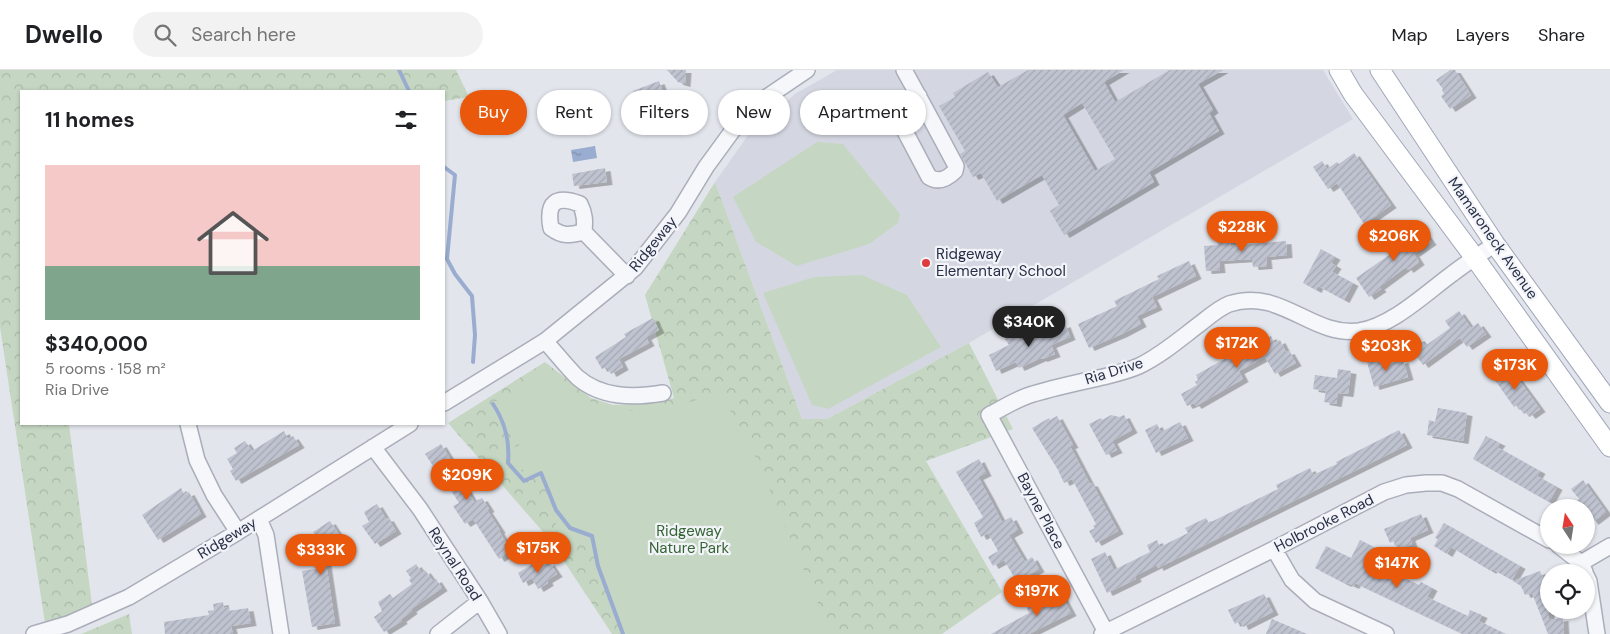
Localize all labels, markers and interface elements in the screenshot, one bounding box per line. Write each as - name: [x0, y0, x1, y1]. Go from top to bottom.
- search box: [133, 12, 483, 57]
- text: Dwello: [25, 19, 103, 50]
- icon: search: [151, 21, 179, 49]
- text: Search here: [191, 22, 296, 47]
- text: Map: [1392, 23, 1428, 47]
- text: Layers: [1456, 23, 1510, 47]
- text: Share: [1538, 23, 1585, 47]
- chip: Buy: [460, 90, 527, 135]
- chip: Rent: [537, 90, 611, 135]
- chip: Filters: [621, 90, 708, 135]
- chip: New: [718, 90, 790, 135]
- chip: Apartment: [800, 90, 926, 135]
- text: 11 homes: [45, 106, 135, 134]
- icon: filters: [392, 106, 420, 134]
- street label: Mamaroneck Avenue: [1443, 173, 1543, 303]
- icon: home: [188, 198, 278, 288]
- pin: $228K: [1207, 210, 1277, 253]
- street label: Ridgeway: [625, 212, 682, 276]
- text: $228K: [1218, 216, 1266, 237]
- pin: $206K: [1359, 220, 1429, 262]
- text: $206K: [1369, 225, 1419, 246]
- place label: Ridgeway Elementary School: [936, 244, 1066, 281]
- marker: Ridgeway Elementary School: [920, 257, 932, 269]
- pin: $340K: [994, 306, 1064, 348]
- text: $340K: [1003, 311, 1055, 332]
- pin: $172K: [1202, 326, 1272, 369]
- text: $340,000: [45, 330, 148, 358]
- pin: $203K: [1351, 330, 1421, 372]
- text: $172K: [1215, 332, 1259, 353]
- text: $203K: [1361, 335, 1411, 356]
- pin: $173K: [1480, 348, 1550, 391]
- street label: Ria Drive: [1082, 353, 1146, 389]
- text: $173K: [1493, 354, 1537, 375]
- text: 5 rooms · 158 m²: [45, 358, 166, 379]
- text: Ria Drive: [45, 379, 109, 400]
- pin: $209K: [432, 458, 502, 501]
- text: $209K: [442, 464, 492, 485]
- street label: Bayne Place: [1013, 469, 1069, 553]
- street label: Holbrooke Road: [1271, 489, 1377, 557]
- north arrow: [1540, 499, 1595, 554]
- map controls: [1540, 499, 1595, 619]
- street label: Ridgeway: [194, 512, 261, 563]
- park label: Ridgeway Nature Park: [649, 521, 730, 558]
- street label: Reynal Road: [424, 523, 486, 605]
- pin: $175K: [503, 532, 573, 574]
- pin: $333K: [286, 534, 356, 576]
- text: $175K: [516, 537, 560, 558]
- text: $333K: [296, 539, 346, 560]
- pin: $147K: [1362, 546, 1432, 589]
- text: $147K: [1375, 552, 1419, 573]
- button: locate: [1540, 564, 1595, 619]
- pin: $197K: [1002, 574, 1072, 617]
- text: $197K: [1015, 580, 1059, 601]

